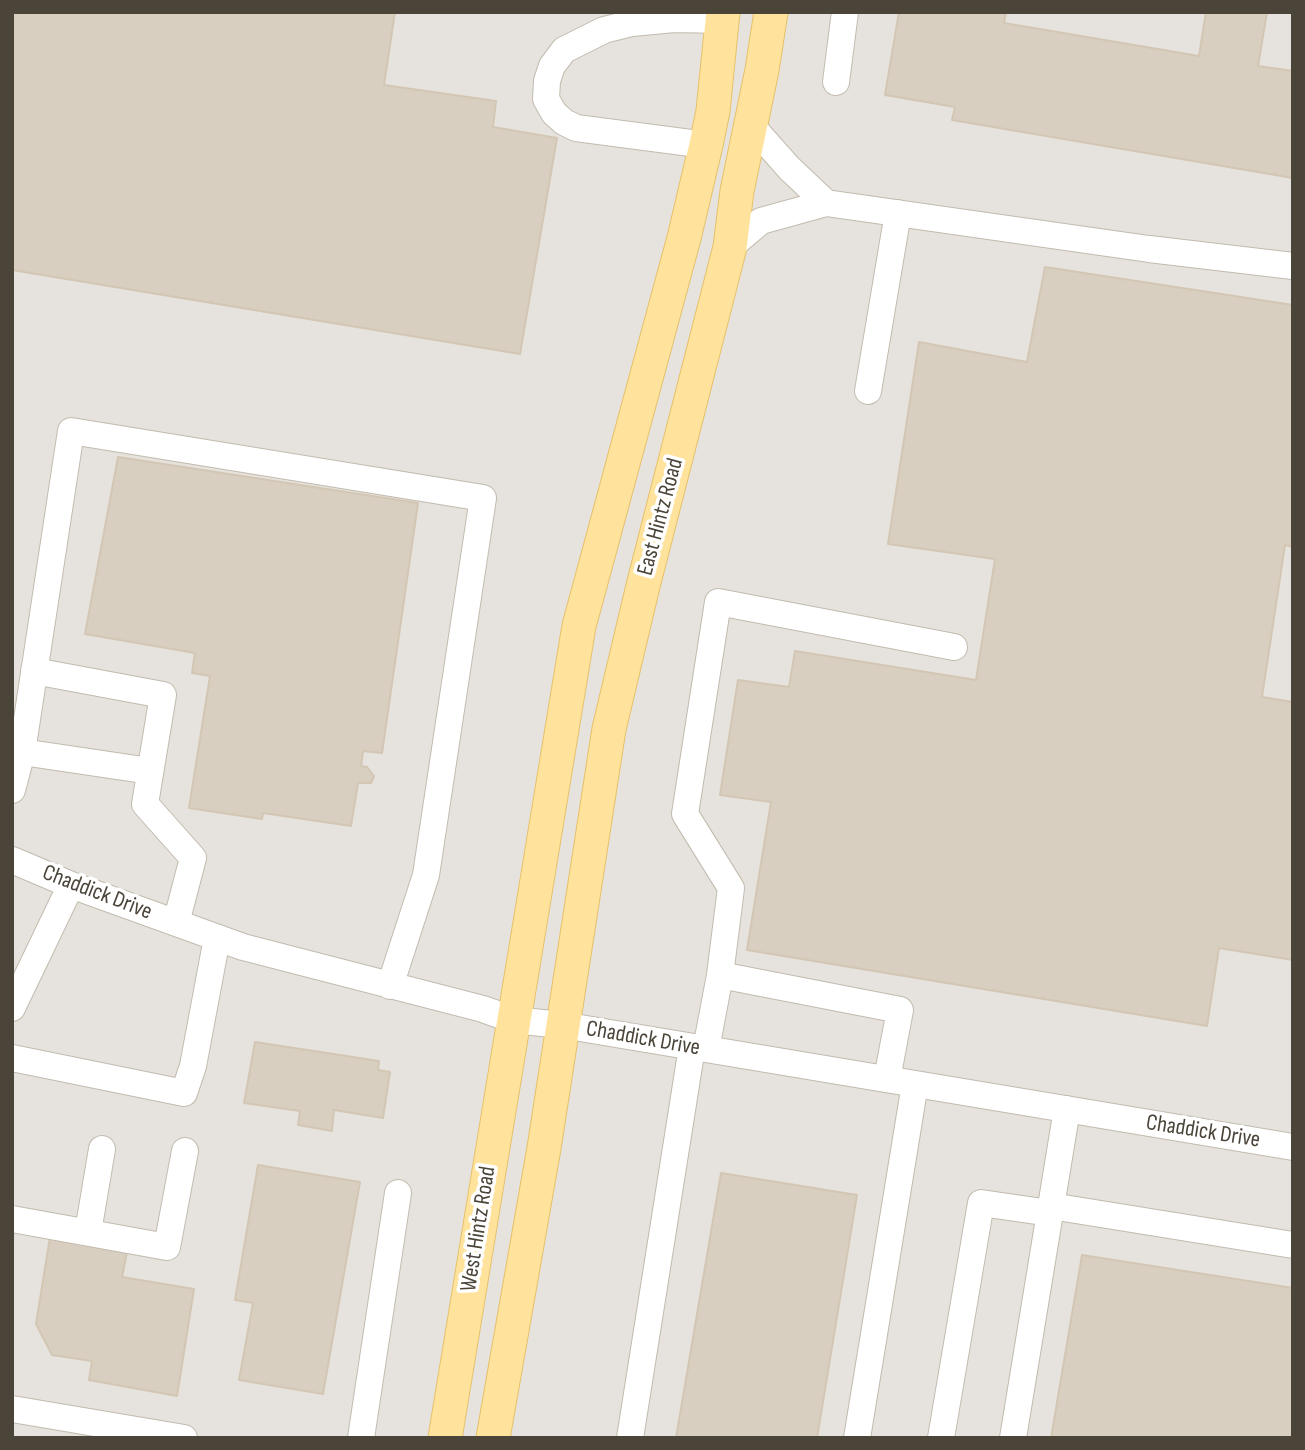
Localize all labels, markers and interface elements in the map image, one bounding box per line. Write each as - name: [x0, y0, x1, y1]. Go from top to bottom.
- street label: East Hintz Road: [632, 455, 690, 579]
- street label: Chaddick Drive: [38, 859, 156, 927]
- street label: Chaddick Drive: [584, 1015, 702, 1063]
- street label: Chaddick Drive: [1144, 1109, 1262, 1155]
- street label: West Hintz Road: [456, 1165, 502, 1293]

